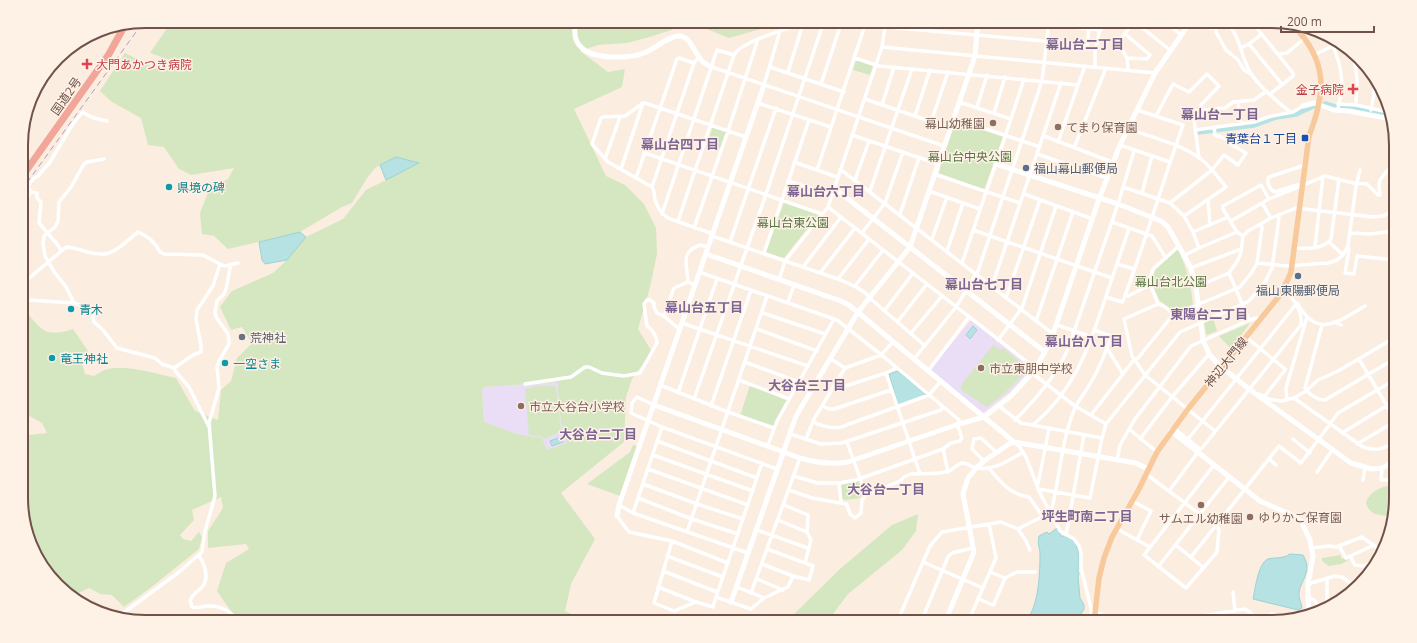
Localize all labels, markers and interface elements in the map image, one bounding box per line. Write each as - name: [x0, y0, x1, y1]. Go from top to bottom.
- scale bar: [1281, 8, 1374, 34]
- text: 200 m: [1287, 13, 1322, 30]
- district label: 幕山台二丁目: [1046, 35, 1124, 53]
- place label: 大門あかつき病院: [96, 56, 192, 73]
- marker: 大門あかつき病院: [81, 58, 93, 70]
- street label: 国道2号: [47, 74, 85, 118]
- place label: 金子病院: [1296, 81, 1344, 98]
- marker: 金子病院: [1347, 83, 1359, 95]
- district label: 幕山台一丁目: [1181, 105, 1259, 123]
- place label: 幕山幼稚園: [925, 115, 985, 132]
- marker: 幕山幼稚園: [988, 118, 998, 128]
- place label: てまり保育園: [1066, 119, 1137, 136]
- marker: てまり保育園: [1053, 122, 1063, 132]
- place label: 青葉台１丁目: [1225, 130, 1297, 147]
- marker: 青葉台１丁目: [1300, 133, 1310, 143]
- district label: 幕山台四丁目: [641, 135, 719, 153]
- park label: 幕山台中央公園: [928, 148, 1012, 165]
- place label: 福山幕山郵便局: [1034, 160, 1118, 177]
- marker: 福山幕山郵便局: [1021, 163, 1031, 173]
- place label: 県境の碑: [177, 179, 225, 196]
- marker: 県境の碑: [164, 182, 174, 192]
- district label: 幕山台六丁目: [787, 182, 865, 200]
- park label: 幕山台東公園: [757, 214, 829, 231]
- marker: 福山東陽郵便局: [1293, 271, 1303, 281]
- park label: 幕山台北公園: [1135, 273, 1207, 290]
- district label: 幕山台七丁目: [945, 275, 1023, 293]
- place label: 福山東陽郵便局: [1256, 282, 1340, 299]
- district label: 幕山台五丁目: [665, 298, 743, 316]
- place label: 青木: [79, 301, 103, 318]
- marker: 青木: [66, 304, 76, 314]
- district label: 東陽台二丁目: [1170, 305, 1248, 323]
- place label: 荒神社: [250, 329, 286, 346]
- marker: 荒神社: [237, 332, 247, 342]
- district label: 幕山台八丁目: [1045, 332, 1123, 350]
- street label: 神辺大門線: [1201, 333, 1251, 391]
- place label: 竜王神社: [60, 350, 108, 367]
- marker: 竜王神社: [47, 353, 57, 363]
- place label: 一空さま: [233, 355, 281, 372]
- marker: 一空さま: [220, 358, 230, 368]
- place label: 市立東朋中学校: [989, 360, 1073, 377]
- marker: 市立東朋中学校: [976, 363, 986, 373]
- district label: 大谷台三丁目: [768, 376, 846, 394]
- place label: 市立大谷台小学校: [529, 398, 625, 415]
- marker: 市立大谷台小学校: [516, 401, 526, 411]
- district label: 大谷台二丁目: [559, 425, 637, 443]
- district label: 大谷台一丁目: [847, 480, 925, 498]
- marker: サムエル幼稚園: [1196, 500, 1206, 510]
- district label: 坪生町南二丁目: [1041, 507, 1133, 525]
- place label: ゆりかご保育園: [1258, 509, 1342, 526]
- place label: サムエル幼稚園: [1159, 510, 1243, 527]
- marker: ゆりかご保育園: [1245, 512, 1255, 522]

